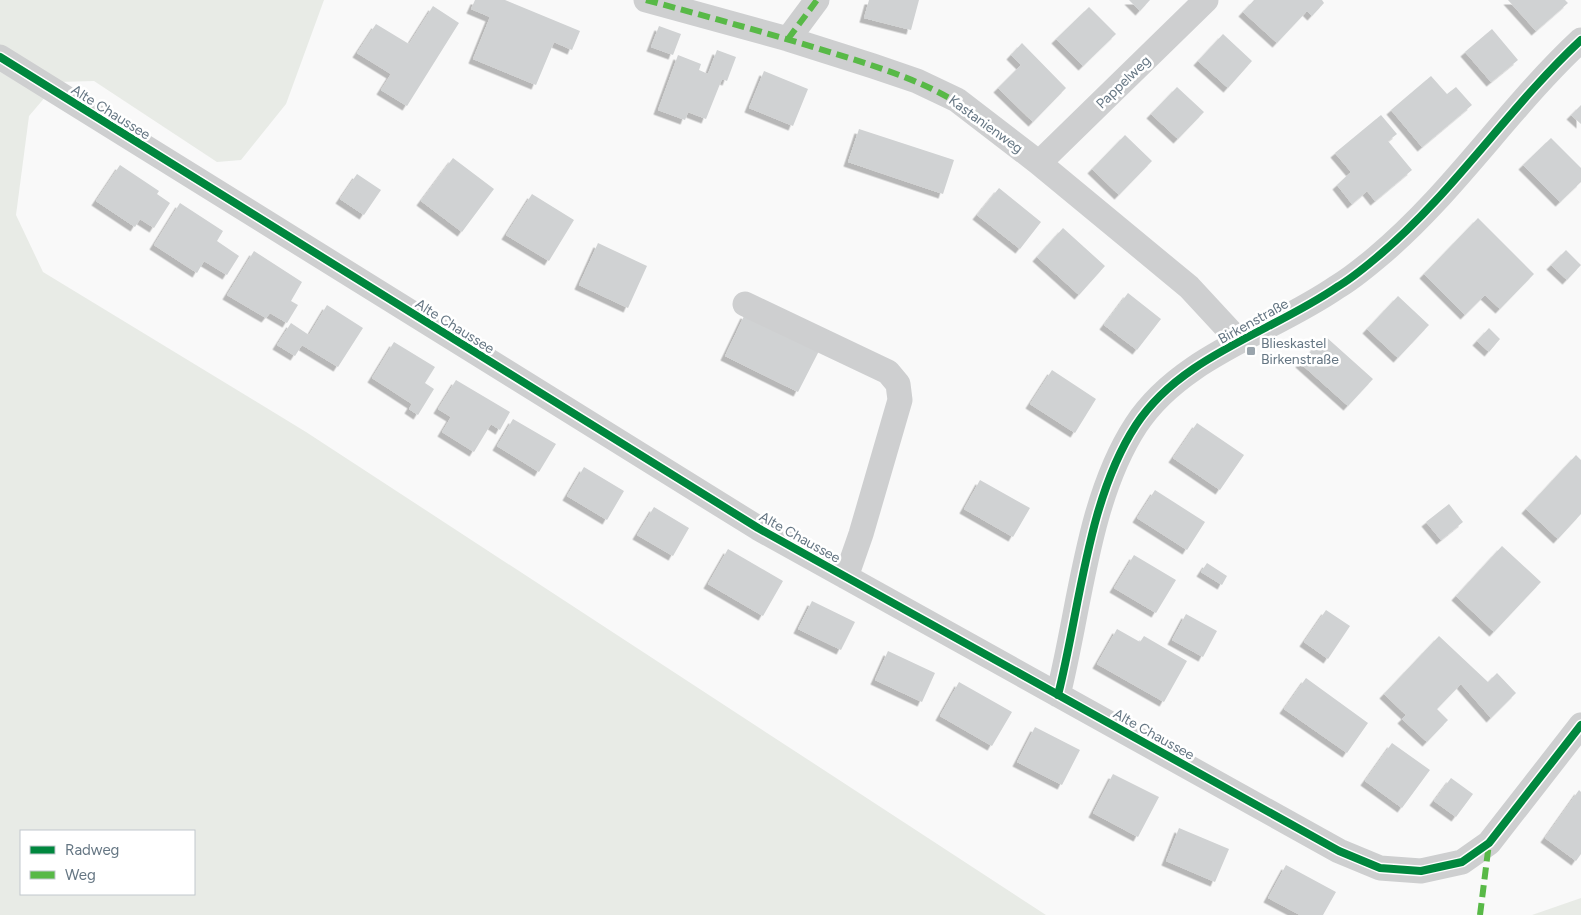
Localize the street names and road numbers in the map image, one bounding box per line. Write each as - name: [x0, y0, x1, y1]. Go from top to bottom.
- street label: Pappelweg: [1093, 52, 1154, 112]
- street label: Alte Chaussee: [68, 81, 154, 144]
- street label: Kastanienweg: [945, 92, 1026, 157]
- street label: Alte Chaussee: [412, 295, 498, 358]
- street label: Birkenstraße: [1215, 295, 1292, 348]
- street label: Alte Chaussee: [756, 508, 844, 567]
- street label: Alte Chaussee: [1110, 705, 1198, 764]

